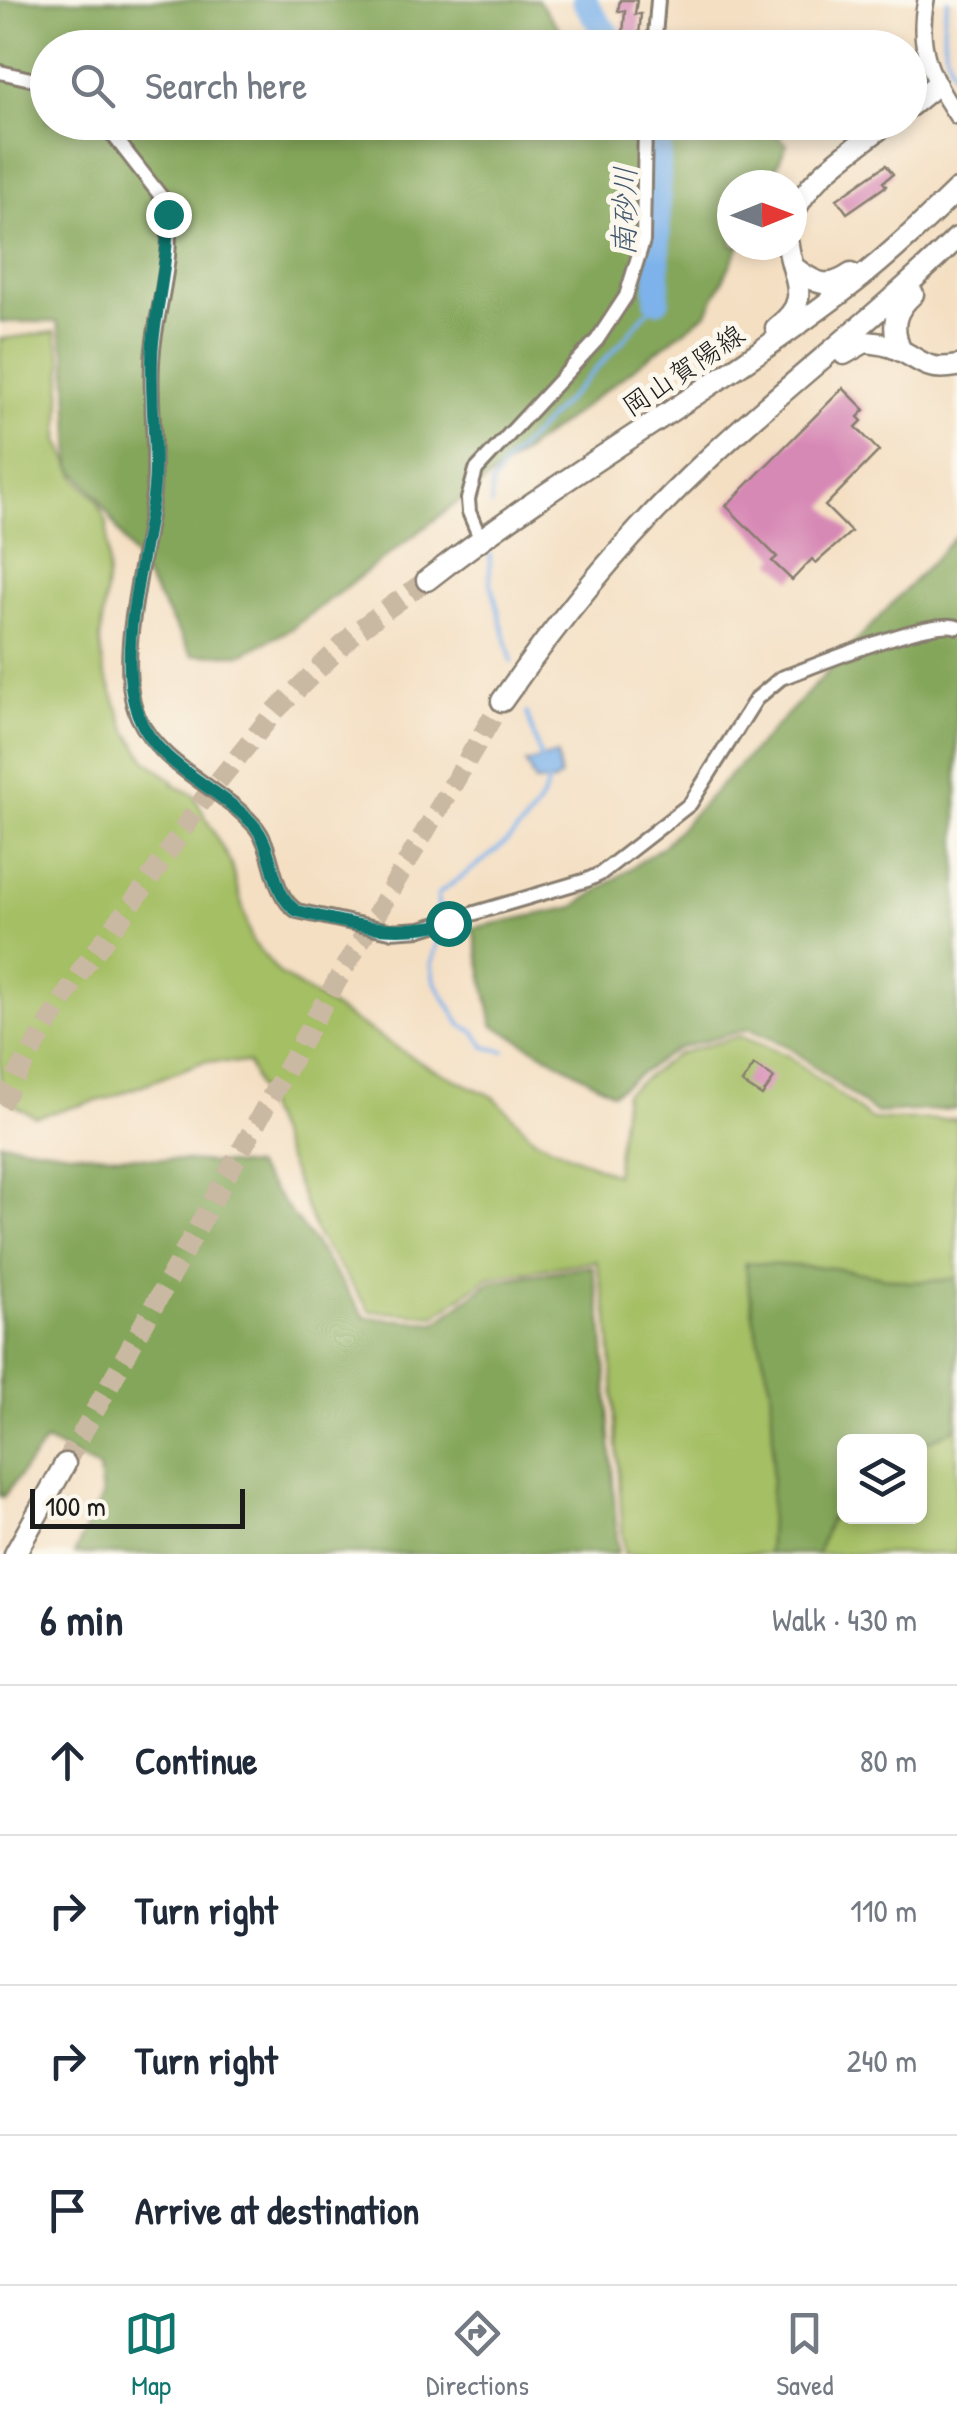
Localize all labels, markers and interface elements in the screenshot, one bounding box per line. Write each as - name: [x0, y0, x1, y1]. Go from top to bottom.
- search box: [30, 30, 927, 140]
- icon: search: [65, 58, 120, 113]
- text: Search here: [145, 59, 307, 111]
- water label: 南砂川: [603, 166, 645, 256]
- north arrow: [717, 170, 807, 260]
- route end: [146, 192, 192, 238]
- street label: 岡山賀陽線: [614, 315, 752, 425]
- route start: [426, 901, 472, 947]
- map controls: [837, 1434, 927, 1524]
- button: layers: [837, 1434, 927, 1524]
- scale bar: [30, 1484, 245, 1528]
- text: 100 m: [45, 1487, 106, 1525]
- text: 6 min: [40, 1591, 123, 1648]
- text: Walk · 430 m: [772, 1598, 917, 1641]
- icon: ahead: [40, 1733, 95, 1788]
- text: Continue: [135, 1734, 257, 1786]
- text: 80 m: [860, 1739, 917, 1782]
- icon: right: [40, 1883, 95, 1938]
- text: Turn right: [135, 1884, 278, 1936]
- text: 110 m: [850, 1889, 917, 1932]
- icon: right: [40, 2033, 95, 2088]
- text: Turn right: [135, 2034, 278, 2086]
- text: 240 m: [847, 2039, 917, 2082]
- icon: arrive: [40, 2183, 95, 2238]
- text: Arrive at destination: [135, 2184, 419, 2236]
- tab: Map: [124, 2306, 179, 2404]
- tab: Directions: [426, 2306, 529, 2404]
- tab: Saved: [776, 2306, 833, 2404]

